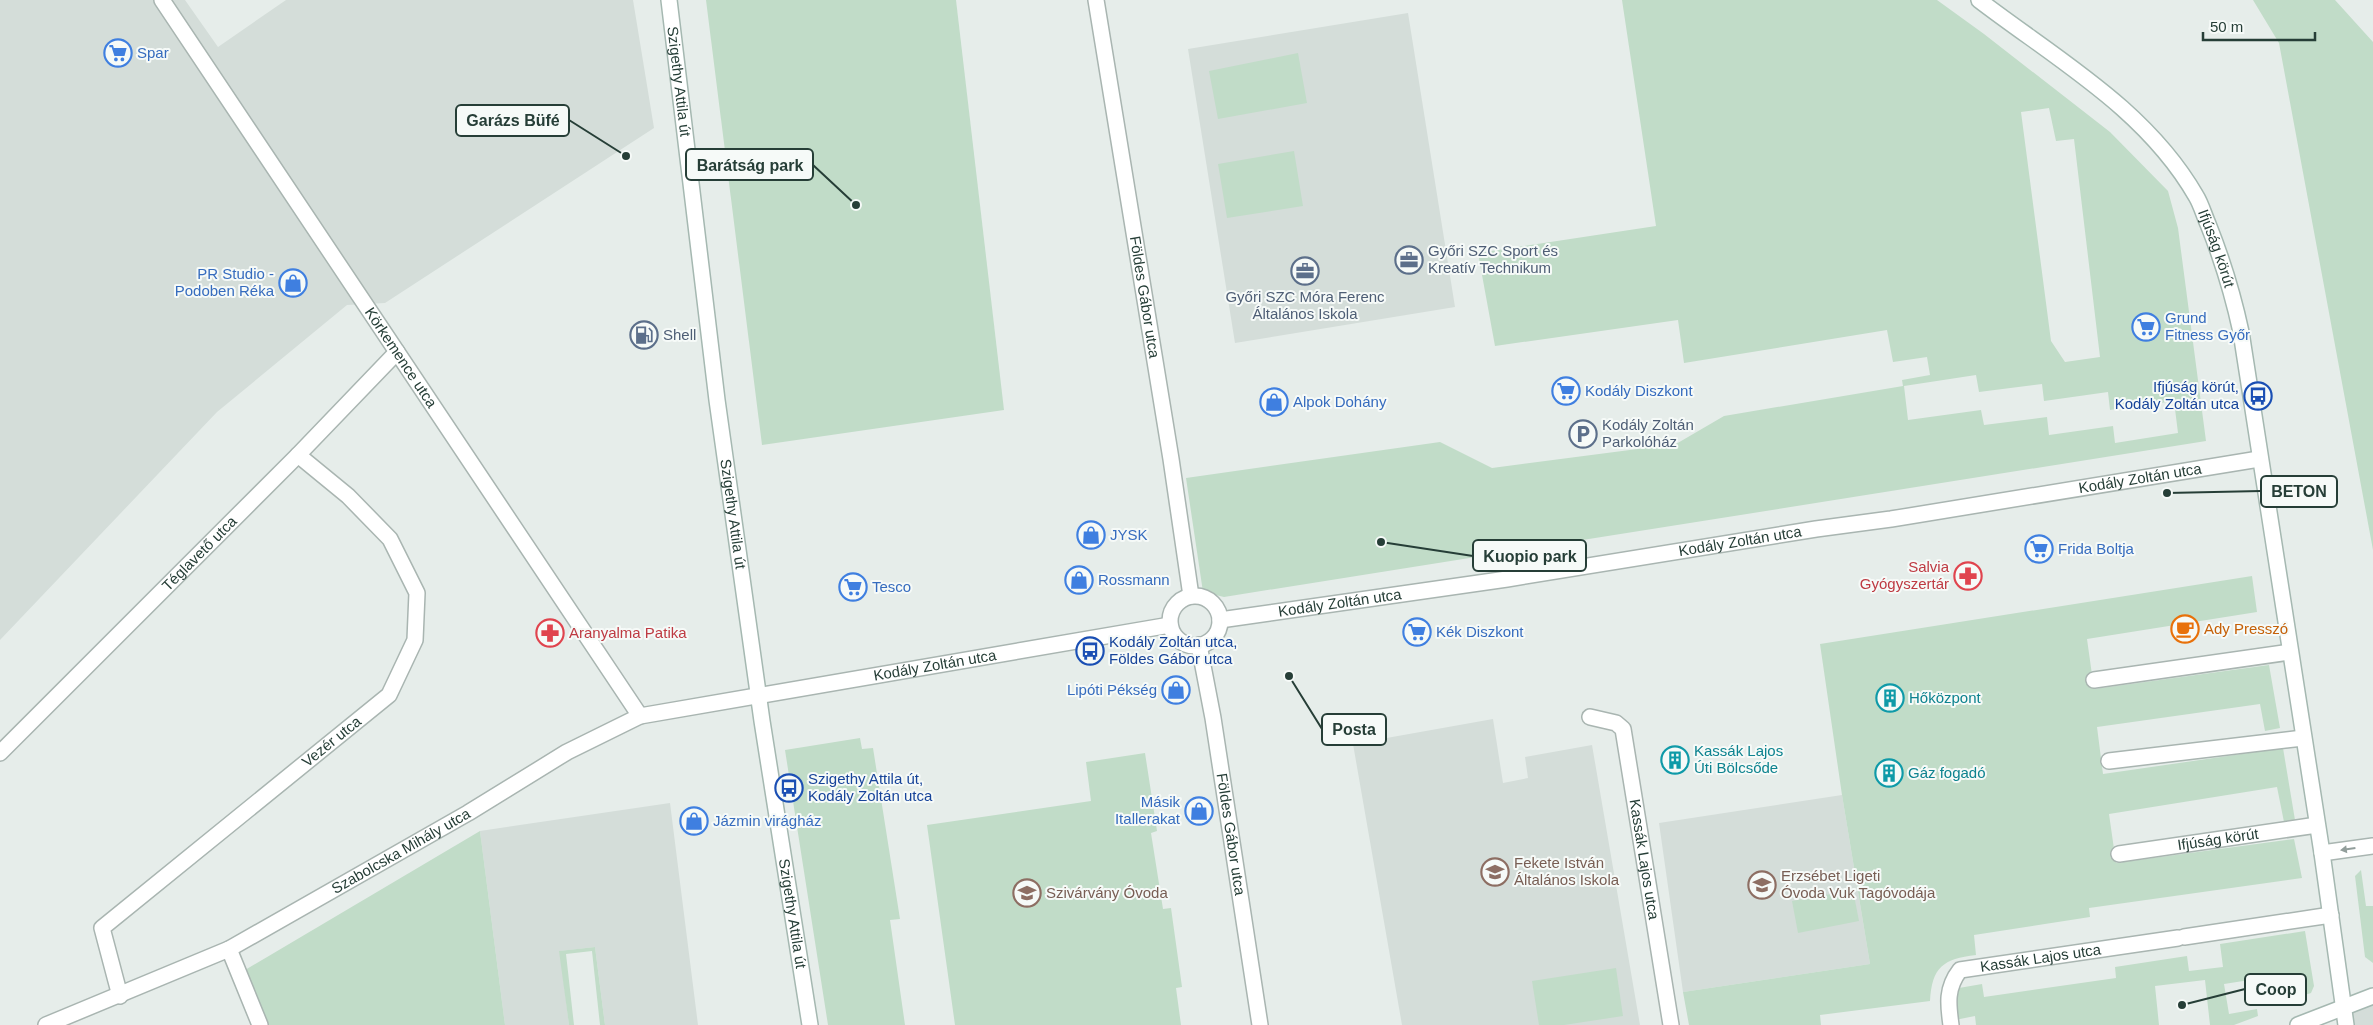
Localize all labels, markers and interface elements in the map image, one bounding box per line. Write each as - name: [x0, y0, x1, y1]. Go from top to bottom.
- scale bar: [2203, 10, 2316, 42]
- text: 50 m: [2210, 18, 2243, 35]
- street label: Szigethy Attila út: [664, 25, 694, 138]
- supermarket icon: Spar: [103, 38, 133, 68]
- place label: Spar: [137, 44, 169, 61]
- callout: Garázs Büfé: [456, 105, 569, 136]
- text: Garázs Büfé: [466, 112, 560, 129]
- callout: Barátság park: [686, 149, 813, 180]
- text: Barátság park: [697, 157, 803, 174]
- street label: Ifjúság körút: [2195, 207, 2239, 290]
- street label: Földes Gábor utca: [1127, 235, 1163, 360]
- place label: Győri SZC Sport és Kreatív Technikum: [1428, 242, 1558, 276]
- office icon: Győri SZC Sport és Kreatív Technikum: [1394, 245, 1424, 275]
- office icon: Győri SZC Móra Ferenc Általános Iskola: [1290, 256, 1320, 286]
- place label: PR Studio - Podoben Réka: [175, 265, 275, 299]
- shop icon: PR Studio - Podoben Réka: [278, 268, 308, 298]
- place label: Győri SZC Móra Ferenc Általános Iskola: [1225, 288, 1385, 322]
- street label: Körkemence utca: [362, 304, 441, 411]
- place label: Grund Fitness Győr: [2165, 309, 2250, 343]
- supermarket icon: Grund Fitness Győr: [2131, 312, 2161, 342]
- fuel station icon: Shell: [629, 320, 659, 350]
- place label: Shell: [663, 326, 696, 343]
- supermarket icon: Kodály Diszkont: [1551, 376, 1581, 406]
- place label: Ifjúság körút, Kodály Zoltán utca: [2115, 378, 2240, 412]
- bus stop icon: Ifjúság körút, Kodály Zoltán utca: [2243, 381, 2273, 411]
- place label: Kodály Diszkont: [1585, 382, 1693, 399]
- shop icon: Alpok Dohány: [1259, 387, 1289, 417]
- place label: Alpok Dohány: [1293, 393, 1387, 410]
- place label: Kodály Zoltán Parkolóház: [1602, 416, 1694, 450]
- parking icon: Kodály Zoltán Parkolóház: [1568, 419, 1598, 449]
- street label: Szigethy Attila út: [717, 458, 750, 571]
- street label: Kodály Zoltán utca: [2077, 459, 2203, 496]
- callout: BETON: [2261, 476, 2337, 507]
- text: BETON: [2271, 483, 2327, 500]
- street label: Téglavető utca: [158, 512, 240, 594]
- shop icon: JYSK: [1076, 520, 1106, 550]
- street label: Kodály Zoltán utca: [1677, 522, 1803, 559]
- place label: JYSK: [1110, 526, 1148, 543]
- supermarket icon: Frida Boltja: [2024, 534, 2054, 564]
- callout: Kuopio park: [1473, 540, 1586, 571]
- place label: Frida Boltja: [2058, 540, 2135, 557]
- text: Kuopio park: [1483, 548, 1577, 565]
- place label: Salvia Gyógyszertár: [1860, 558, 1950, 592]
- pharmacy icon: Salvia Gyógyszertár: [1953, 561, 1983, 591]
- shop icon: Rossmann: [1064, 565, 1094, 595]
- place label: Rossmann: [1098, 571, 1170, 588]
- supermarket icon: Tesco: [838, 572, 868, 602]
- place label: Tesco: [872, 578, 911, 595]
- street label: Kodály Zoltán utca: [1277, 585, 1403, 620]
- cafe icon: Ady Presszó: [2170, 614, 2200, 644]
- supermarket icon: Kék Diszkont: [1402, 617, 1432, 647]
- pharmacy icon: Aranyalma Patika: [535, 618, 565, 648]
- place label: Ady Presszó: [2204, 620, 2288, 637]
- place label: Kék Diszkont: [1436, 623, 1524, 640]
- place label: Aranyalma Patika: [569, 624, 687, 641]
- place label: Kodály Zoltán utca, Földes Gábor utca: [1109, 633, 1237, 667]
- bus stop icon: Kodály Zoltán utca, Földes Gábor utca: [1075, 636, 1105, 666]
- street label: Kodály Zoltán utca: [872, 646, 998, 684]
- shop icon: Lipóti Pékség: [1161, 675, 1191, 705]
- place label: Lipóti Pékség: [1067, 681, 1157, 698]
- building icon: Hőközpont: [1875, 683, 1905, 713]
- place label: Hőközpont: [1909, 689, 1982, 706]
- street label: Vezér utca: [298, 712, 365, 770]
- callout: Posta: [1322, 714, 1386, 745]
- text: Posta: [1332, 721, 1376, 738]
- place label: Kassák Lajos Úti Bölcsőde: [1694, 742, 1783, 776]
- building icon: Kassák Lajos Úti Bölcsőde: [1660, 745, 1690, 775]
- building icon: Gáz fogadó: [1874, 758, 1904, 788]
- place label: Gáz fogadó: [1908, 764, 1986, 781]
- place label: Szigethy Attila út, Kodály Zoltán utca: [808, 770, 933, 804]
- street label: Földes Gábor utca: [1214, 772, 1249, 897]
- bus stop icon: Szigethy Attila út, Kodály Zoltán utca: [774, 773, 804, 803]
- place label: Másik Itallerakat: [1115, 793, 1181, 827]
- shop icon: Másik Itallerakat: [1184, 796, 1214, 826]
- street label: Kassák Lajos utca: [1627, 798, 1663, 921]
- street label: Szabolcska Mihály utca: [328, 804, 474, 897]
- shop icon: Jázmin virágház: [679, 806, 709, 836]
- place label: Jázmin virágház: [713, 812, 821, 829]
- street label: Ifjúság körút: [2176, 825, 2260, 853]
- one-way arrow: [2339, 845, 2355, 853]
- place label: Fekete István Általános Iskola: [1514, 854, 1620, 888]
- street label: Szigethy Attila út: [776, 857, 810, 970]
- school or university icon: Fekete István Általános Iskola: [1480, 857, 1510, 887]
- place label: Erzsébet Ligeti Óvoda Vuk Tagóvodája: [1781, 867, 1936, 901]
- school or university icon: Erzsébet Ligeti Óvoda Vuk Tagóvodája: [1747, 870, 1777, 900]
- school or university icon: Szivárvány Óvoda: [1012, 878, 1042, 908]
- place label: Szivárvány Óvoda: [1046, 884, 1168, 901]
- street label: Kassák Lajos utca: [1979, 940, 2103, 975]
- callout: Coop: [2245, 974, 2306, 1005]
- text: Coop: [2256, 981, 2297, 998]

